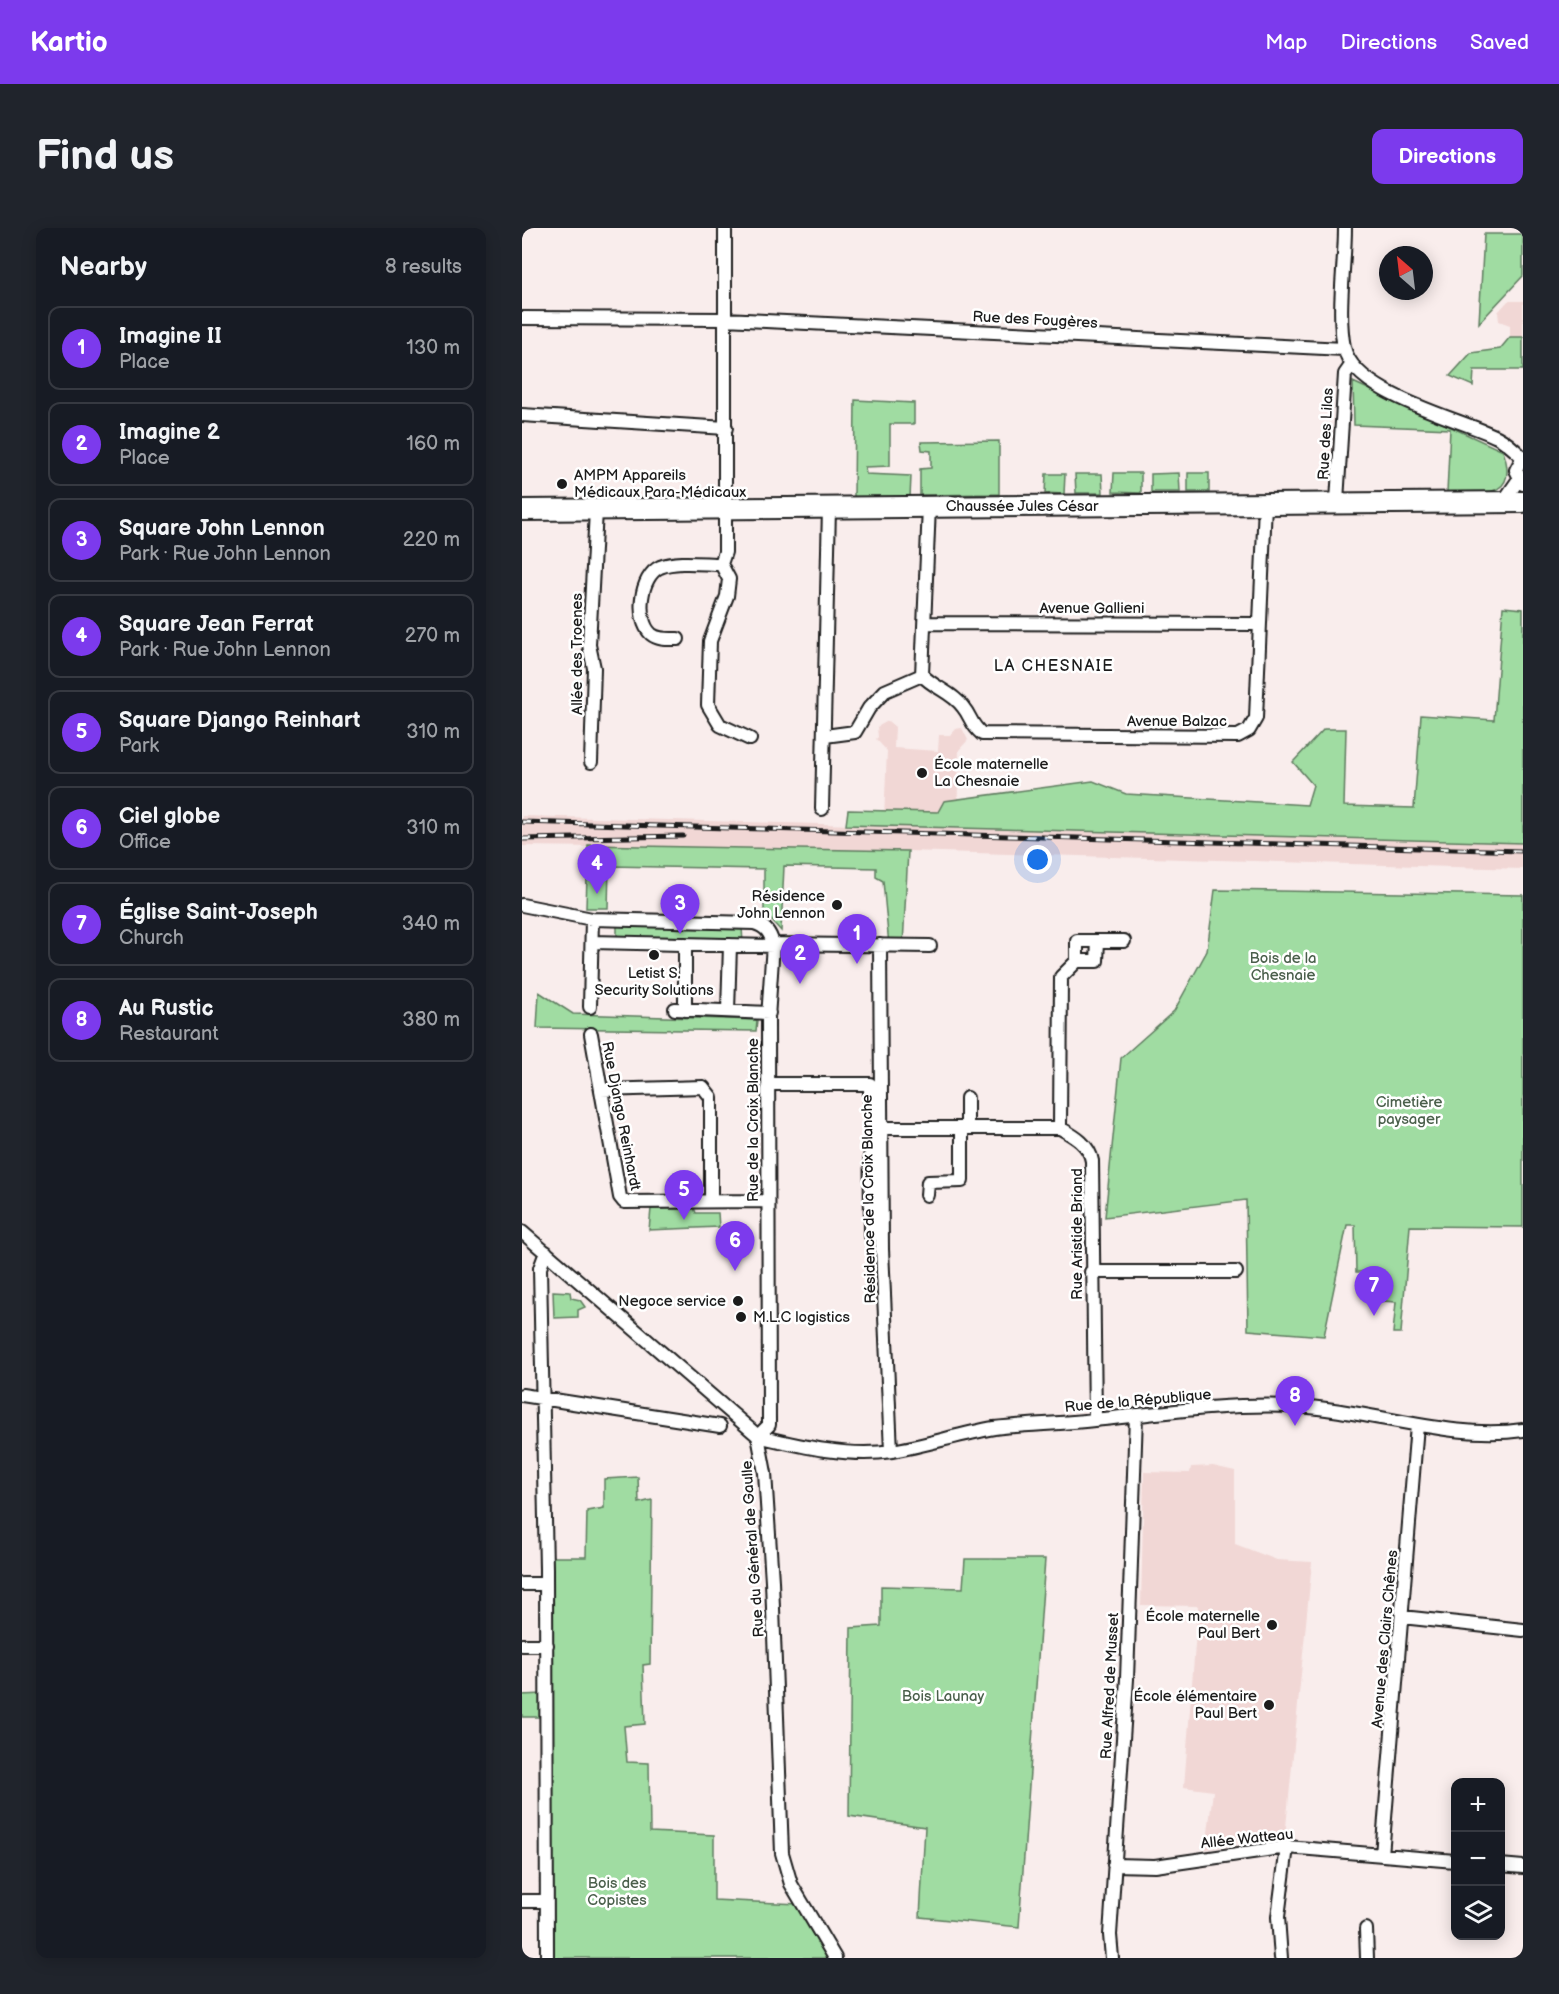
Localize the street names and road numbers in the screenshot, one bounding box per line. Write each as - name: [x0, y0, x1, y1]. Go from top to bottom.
- street label: Rue des Fougères: [972, 307, 1099, 333]
- street label: Rue des Lilas: [1314, 387, 1338, 481]
- street label: Chaussée Jules César: [946, 497, 1099, 516]
- street label: Allée des Troenes: [568, 593, 587, 715]
- street label: Avenue Gallieni: [1039, 599, 1145, 618]
- street label: Avenue Balzac: [1127, 712, 1227, 731]
- street label: Rue de la Croix Blanche: [744, 1038, 763, 1202]
- street label: Rue Django Reinhardt: [597, 1040, 645, 1192]
- street label: Résidence de la Croix Blanche: [858, 1094, 880, 1304]
- street label: Rue Aristide Briand: [1068, 1168, 1087, 1300]
- street label: Rue de la République: [1064, 1385, 1212, 1417]
- street label: Rue du Général de Gaulle: [737, 1460, 769, 1638]
- street label: Avenue des Clairs Chênes: [1368, 1548, 1402, 1729]
- street label: Rue Alfred de Musset: [1097, 1612, 1123, 1760]
- street label: Allée Watteau: [1200, 1825, 1294, 1853]

